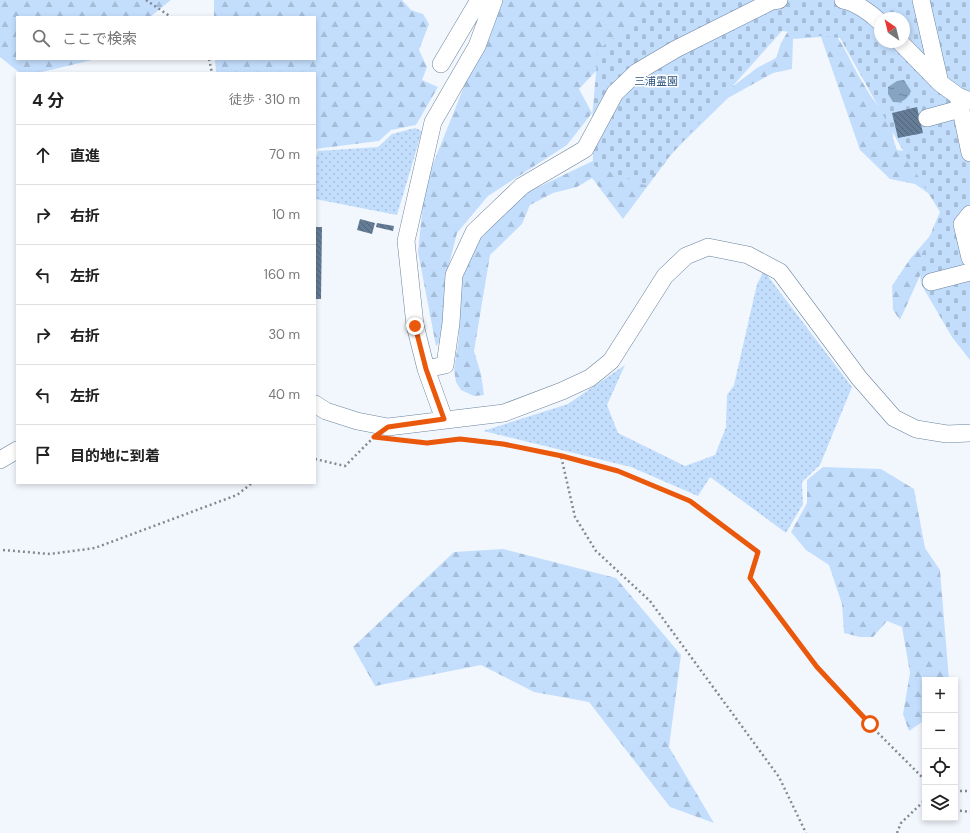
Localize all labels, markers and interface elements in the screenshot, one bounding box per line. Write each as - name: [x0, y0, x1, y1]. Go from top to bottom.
- north arrow: [874, 12, 910, 48]
- search box: [16, 16, 316, 60]
- icon: search: [30, 27, 52, 49]
- text: ここで検索: [62, 29, 137, 49]
- park label: 三浦霊園: [634, 74, 678, 88]
- text: 4 分: [32, 89, 64, 111]
- text: 徒歩 · 310 m: [229, 91, 300, 108]
- icon: ahead: [32, 144, 54, 166]
- text: 直進: [70, 146, 100, 166]
- text: 70 m: [269, 146, 300, 163]
- icon: right: [32, 204, 54, 226]
- text: 右折: [70, 206, 100, 226]
- text: 10 m: [272, 206, 300, 223]
- icon: left: [32, 264, 54, 286]
- text: 左折: [70, 266, 100, 286]
- text: 160 m: [264, 266, 300, 283]
- route end: [406, 317, 424, 335]
- icon: right: [32, 324, 54, 346]
- text: 右折: [70, 326, 100, 346]
- text: 30 m: [268, 326, 300, 343]
- icon: left: [32, 384, 54, 406]
- text: 左折: [70, 386, 100, 406]
- text: 40 m: [268, 386, 300, 403]
- icon: arrive: [32, 444, 54, 466]
- text: 目的地に到着: [70, 446, 160, 466]
- map controls: [922, 677, 958, 821]
- button: +: [922, 677, 958, 713]
- button: −: [922, 713, 958, 749]
- route start: [861, 715, 879, 733]
- button: locate: [922, 749, 958, 785]
- button: layers: [922, 785, 958, 821]

